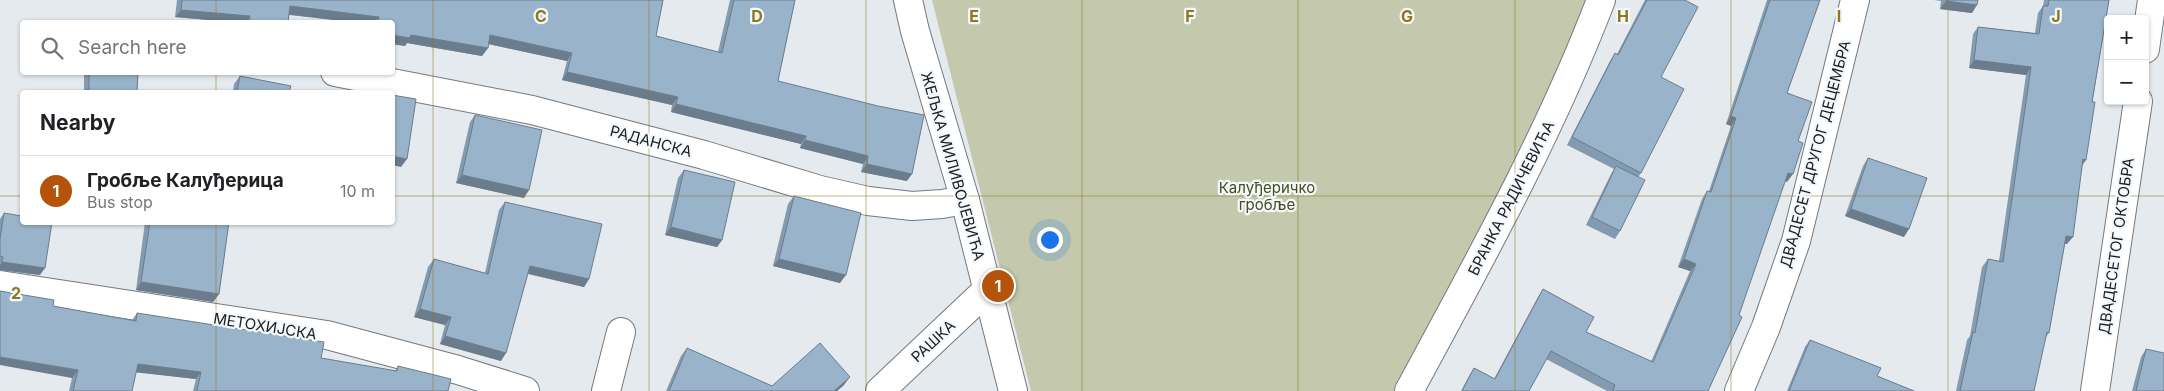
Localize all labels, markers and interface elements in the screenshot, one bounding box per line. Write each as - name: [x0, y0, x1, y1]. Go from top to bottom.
- text: C: [535, 6, 547, 26]
- text: D: [751, 6, 763, 26]
- text: E: [969, 6, 979, 26]
- text: F: [1185, 6, 1195, 26]
- text: G: [1401, 6, 1413, 26]
- text: H: [1617, 6, 1629, 26]
- text: I: [1837, 6, 1841, 26]
- text: J: [2051, 6, 2061, 26]
- map controls: [2104, 15, 2149, 105]
- button: +: [2104, 15, 2149, 60]
- search box: [20, 20, 395, 75]
- icon: search: [38, 34, 66, 62]
- text: Search here: [78, 36, 187, 59]
- street label: ДВАДЕСЕТ ДРУГОГ ДЕЦЕМБРА: [1775, 38, 1855, 270]
- button: −: [2104, 60, 2149, 105]
- street label: ЖЕЉКА МИЛИВОЈЕВИЋА: [917, 69, 989, 263]
- text: Nearby: [40, 110, 115, 135]
- street label: БРАНКА РАДИЧЕВИЋА: [1464, 118, 1558, 278]
- street label: РАДАНСКА: [608, 121, 694, 161]
- street label: ДВАДЕСЕТОГ ОКТОБРА: [2094, 156, 2138, 336]
- text: Гробље Калуђерица: [87, 169, 284, 192]
- park label: Калуђеричко гробље: [1219, 178, 1315, 214]
- text: 1: [53, 181, 59, 201]
- text: 10 m: [340, 181, 375, 201]
- text: Bus stop: [87, 192, 153, 212]
- your location: [1037, 227, 1063, 253]
- pin: 1: [982, 267, 1014, 305]
- text: 2: [11, 283, 21, 303]
- street label: МЕТОХИЈСКА: [212, 308, 318, 344]
- street label: РАШКА: [907, 316, 959, 366]

